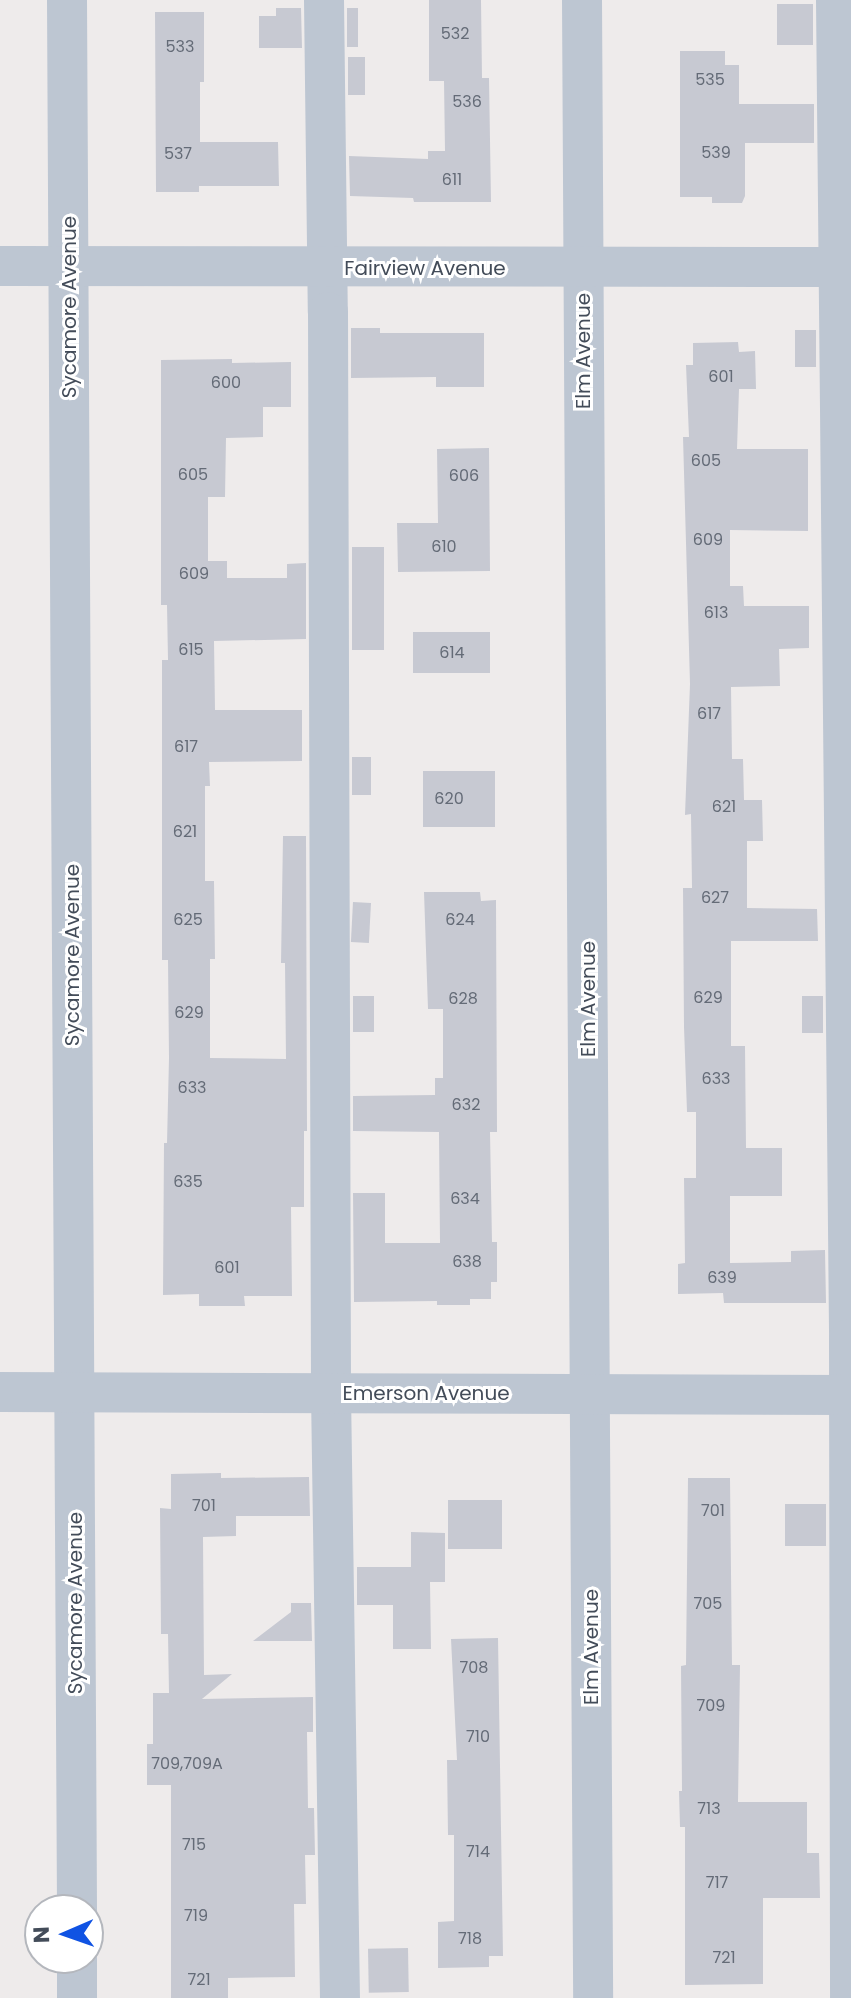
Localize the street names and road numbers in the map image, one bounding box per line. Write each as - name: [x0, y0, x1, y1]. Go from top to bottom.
- street label: Sycamore Avenue: [57, 216, 81, 398]
- street label: Fairview Avenue: [344, 256, 506, 280]
- street label: Elm Avenue: [571, 293, 595, 409]
- street label: Sycamore Avenue: [60, 864, 84, 1046]
- street label: Elm Avenue: [576, 941, 600, 1057]
- street label: Emerson Avenue: [342, 1381, 510, 1405]
- street label: Sycamore Avenue: [63, 1512, 87, 1694]
- street label: Elm Avenue: [579, 1589, 603, 1705]

